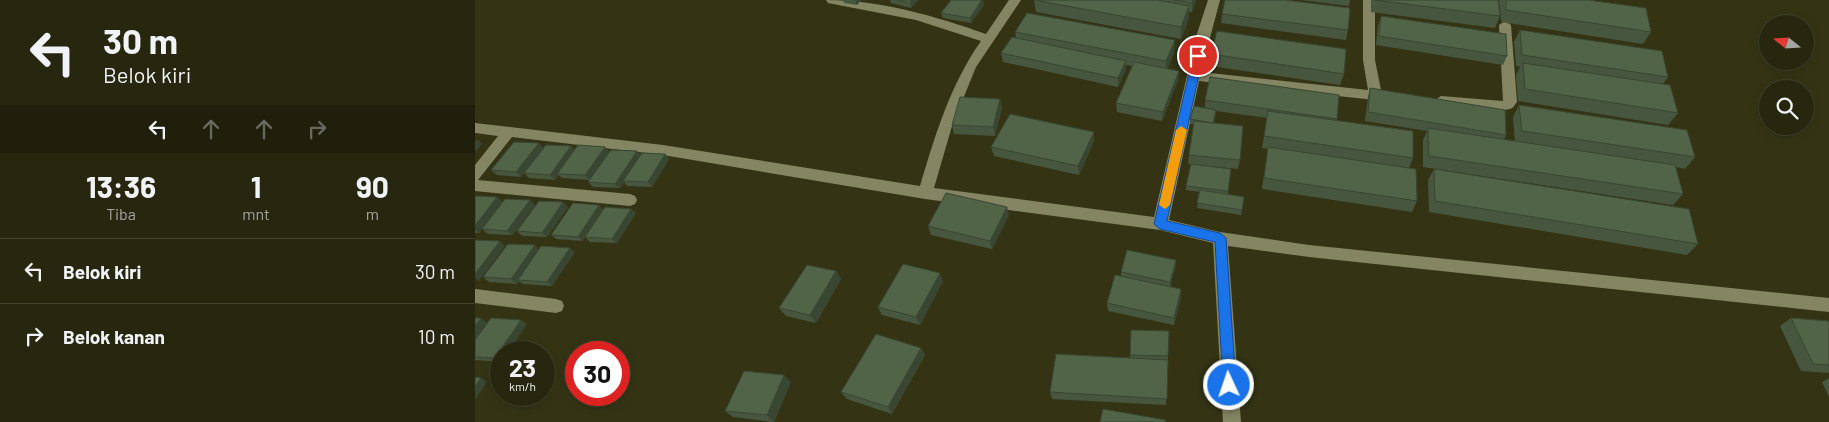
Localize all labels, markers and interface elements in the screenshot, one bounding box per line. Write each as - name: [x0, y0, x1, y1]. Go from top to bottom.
- north arrow: [1759, 15, 1814, 70]
- map controls: [1759, 15, 1814, 135]
- text: 30 m: [103, 19, 178, 61]
- icon: left: [20, 20, 85, 85]
- pin: [1177, 35, 1219, 77]
- icon: arrive: [1184, 42, 1212, 70]
- text: Belok kiri: [103, 61, 191, 87]
- button: search: [1759, 80, 1814, 135]
- icon: left: [144, 115, 172, 143]
- icon: ahead: [197, 115, 225, 143]
- icon: ahead: [250, 115, 278, 143]
- icon: right: [303, 115, 331, 143]
- text: 13:36: [86, 168, 156, 204]
- text: 1: [251, 168, 261, 204]
- text: 90: [356, 168, 389, 204]
- text: Tiba: [106, 204, 136, 223]
- text: mnt: [242, 204, 270, 223]
- text: m: [366, 204, 379, 223]
- icon: left: [20, 257, 48, 285]
- text: Belok kiri: [63, 260, 141, 283]
- text: 30 m: [415, 260, 455, 283]
- icon: right: [20, 322, 48, 350]
- text: Belok kanan: [63, 325, 165, 348]
- text: 10 m: [418, 325, 455, 348]
- speed limit sign: 30: [565, 341, 630, 406]
- text: 23: [509, 352, 536, 382]
- position arrow: [1202, 358, 1254, 410]
- text: km/h: [509, 379, 536, 393]

